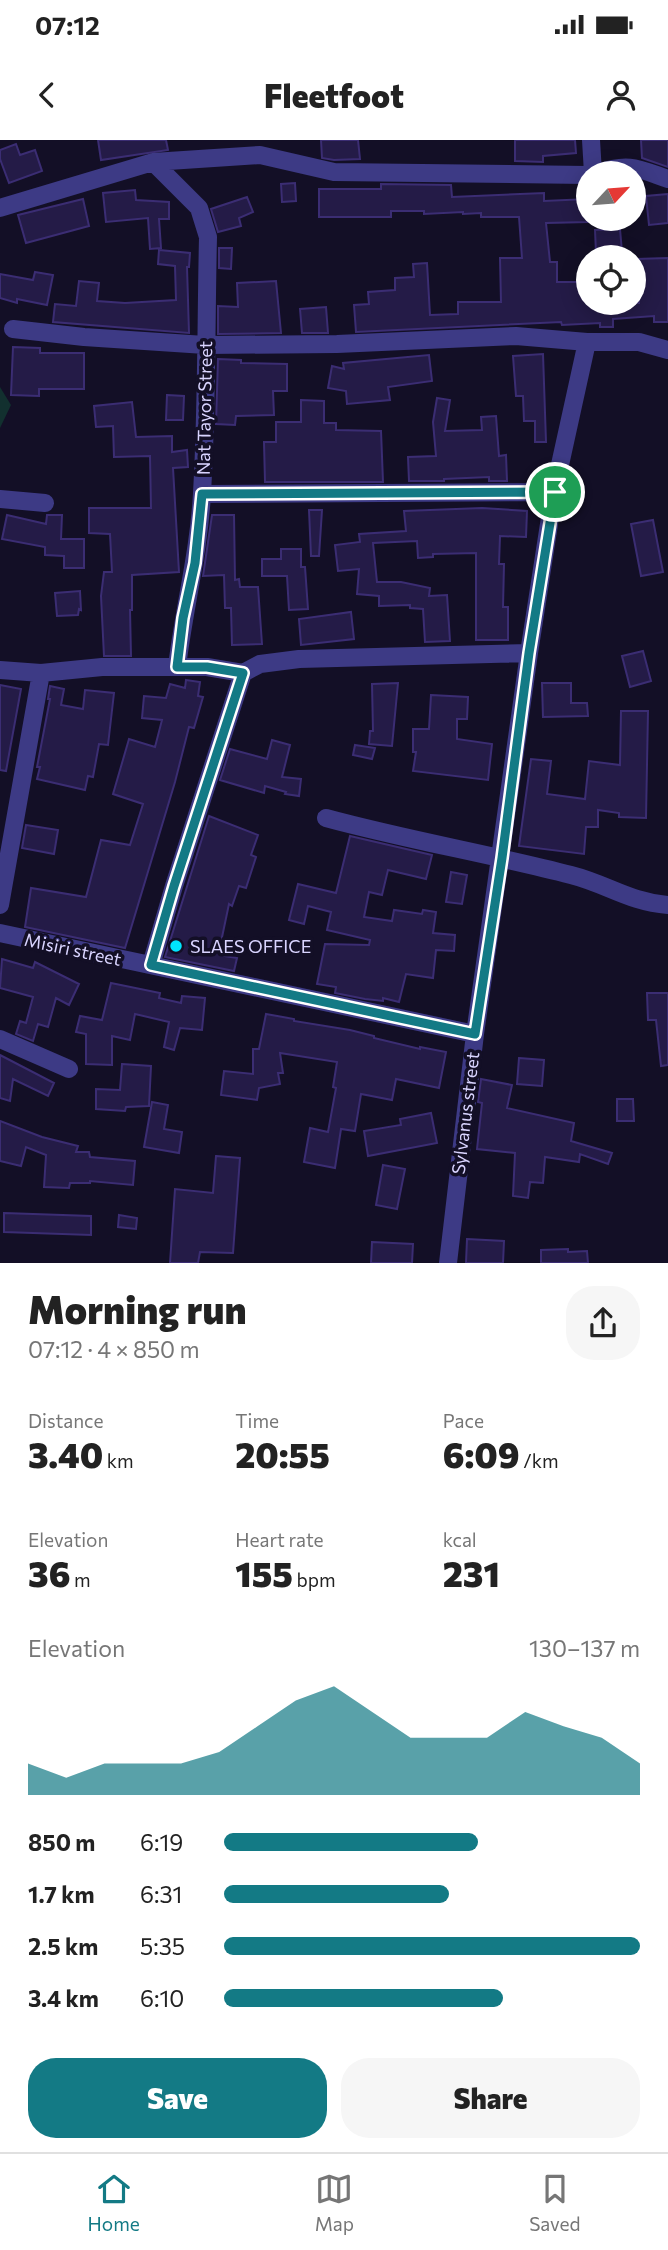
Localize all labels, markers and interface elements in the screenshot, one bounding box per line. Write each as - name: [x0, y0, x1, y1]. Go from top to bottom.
- text: 07:12: [35, 9, 100, 40]
- text: Fleetfoot: [264, 75, 404, 115]
- icon: back: [28, 76, 66, 114]
- icon: person: [602, 76, 640, 114]
- north arrow: [576, 161, 646, 231]
- map controls: [576, 161, 646, 315]
- button: locate: [576, 245, 646, 315]
- street label: Nat Tayor Street: [192, 341, 216, 475]
- pin: [525, 462, 585, 522]
- icon: arrive: [536, 473, 574, 511]
- street label: Misiri street: [22, 928, 124, 970]
- place label: SLAES OFFICE: [190, 935, 311, 957]
- marker: SLAES OFFICE: [168, 938, 184, 954]
- street label: Sylvanus street: [447, 1051, 483, 1175]
- text: Morning run: [28, 1285, 247, 1332]
- button: share: [566, 1286, 640, 1360]
- text: 07:12 · 4 × 850 m: [28, 1335, 200, 1363]
- text: Distance: [28, 1409, 104, 1432]
- text: Time: [235, 1409, 279, 1432]
- text: Pace: [443, 1409, 484, 1432]
- text: 3.40: [28, 1432, 103, 1475]
- text: 20:55: [235, 1432, 330, 1475]
- text: 6:09: [443, 1432, 520, 1475]
- text: km: [103, 1449, 134, 1472]
- text: /km: [520, 1449, 559, 1472]
- text: Elevation: [28, 1528, 108, 1551]
- text: Heart rate: [235, 1528, 324, 1551]
- text: kcal: [443, 1528, 477, 1551]
- text: 36: [28, 1551, 70, 1594]
- text: 155: [235, 1551, 293, 1594]
- text: 231: [443, 1551, 500, 1594]
- text: m: [70, 1568, 91, 1591]
- text: bpm: [293, 1568, 336, 1591]
- text: Elevation: [28, 1634, 125, 1662]
- text: 130–137 m: [529, 1634, 640, 1662]
- text: 850 m: [28, 1828, 95, 1856]
- text: 6:19: [140, 1828, 183, 1856]
- text: 1.7 km: [28, 1880, 95, 1908]
- text: 6:31: [140, 1880, 182, 1908]
- text: 2.5 km: [28, 1932, 98, 1960]
- text: 5:35: [140, 1932, 185, 1960]
- text: 3.4 km: [28, 1984, 99, 2012]
- text: 6:10: [140, 1984, 184, 2012]
- button: Save: [28, 2058, 327, 2138]
- button: Share: [341, 2058, 640, 2138]
- tab: Home: [88, 2170, 140, 2235]
- tab: Map: [315, 2170, 354, 2235]
- tab: Saved: [529, 2170, 580, 2235]

